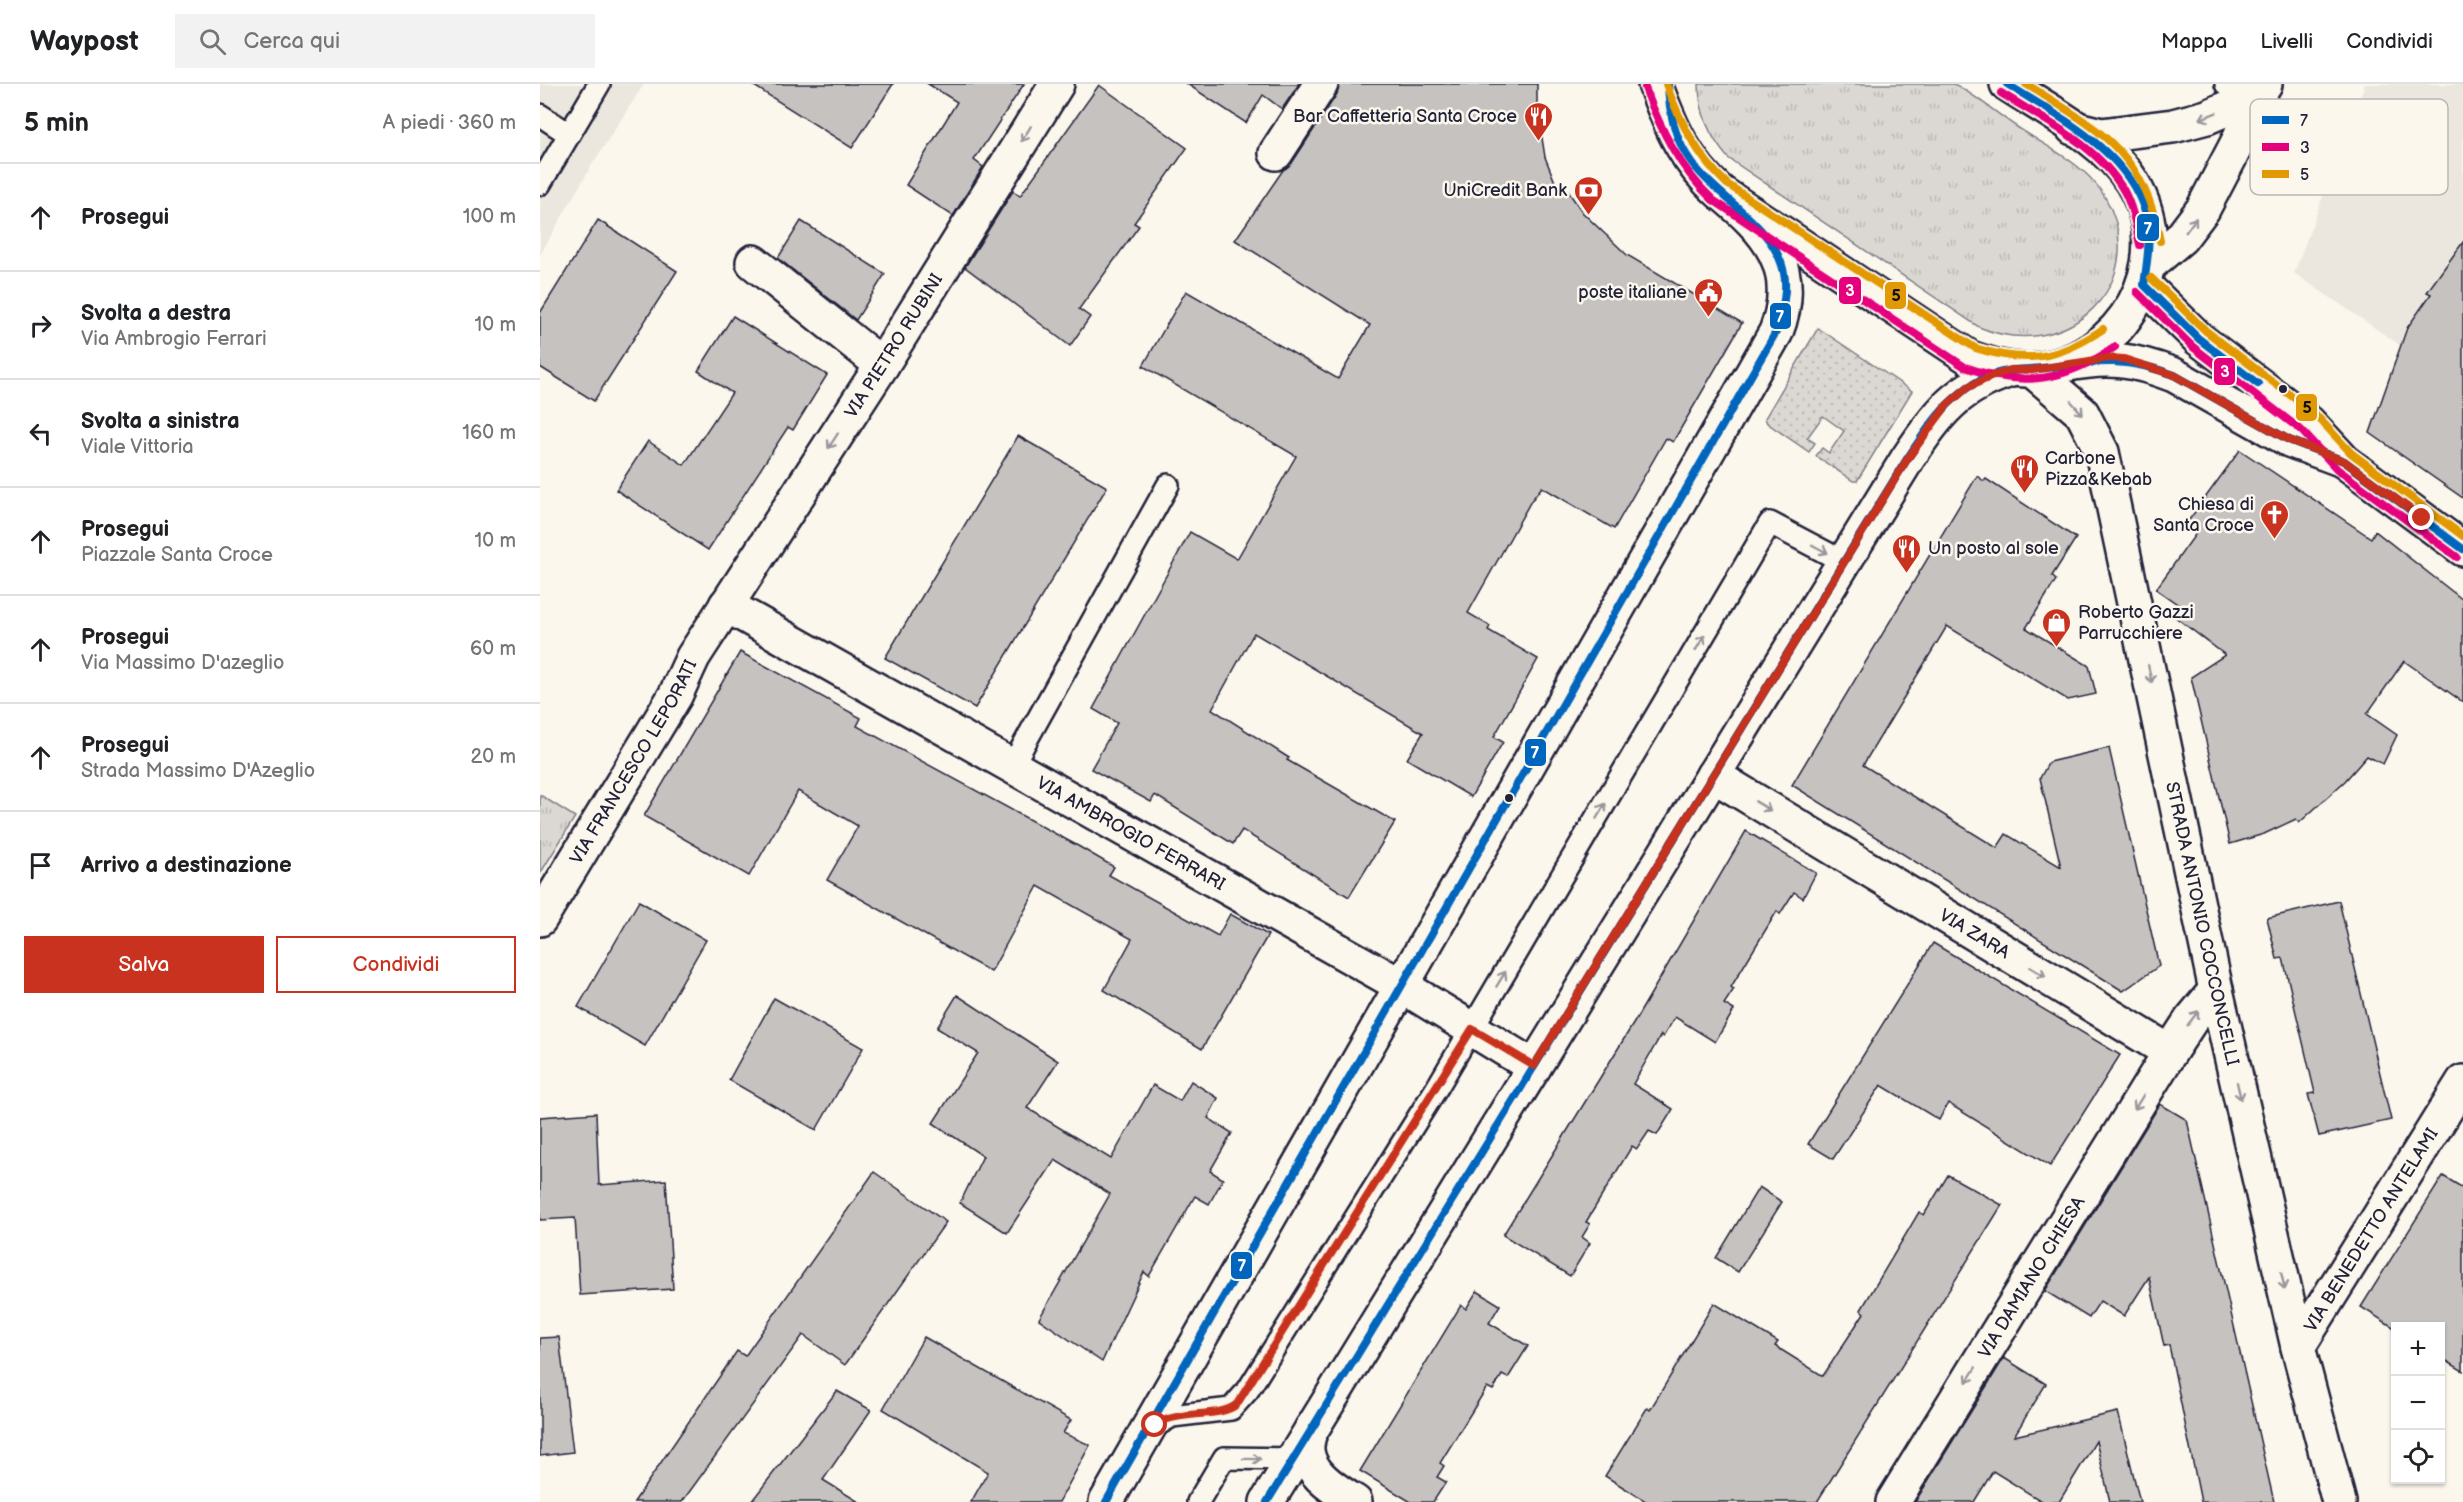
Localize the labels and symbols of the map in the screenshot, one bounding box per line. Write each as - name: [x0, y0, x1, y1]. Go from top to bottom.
- legend: [2250, 99, 2448, 195]
- restaurant icon: Bar Caffetteria Santa Croce: [1522, 100, 1554, 142]
- place label: Bar Caffetteria Santa Croce: [1293, 106, 1517, 127]
- one-way arrow: [2200, 111, 2218, 122]
- text: 7: [2300, 112, 2308, 131]
- one-way arrow: [1020, 125, 1032, 142]
- text: 3: [2300, 139, 2310, 158]
- text: 5: [2300, 166, 2309, 185]
- bank icon: UniCredit Bank: [1572, 174, 1604, 216]
- place label: UniCredit Bank: [1443, 180, 1567, 201]
- line badge: 7: [2136, 213, 2160, 242]
- one-way arrow: [2185, 217, 2197, 233]
- text: 7: [2144, 220, 2153, 239]
- street label: VIA PIETRO RUBINI: [840, 270, 947, 422]
- public building icon: poste italiane: [1692, 276, 1724, 318]
- line badge: 3: [1838, 276, 1862, 305]
- line badge: 5: [1884, 281, 1907, 310]
- place label: poste italiane: [1578, 282, 1687, 303]
- text: 3: [1845, 282, 1855, 301]
- text: 5: [1891, 287, 1901, 306]
- line badge: 7: [1769, 302, 1792, 330]
- text: 7: [1776, 308, 1785, 327]
- line badge: 3: [2213, 357, 2236, 386]
- text: 3: [2220, 363, 2230, 382]
- unlabelled marker: [2277, 383, 2289, 395]
- line badge: 5: [2295, 393, 2318, 422]
- text: 5: [2302, 399, 2312, 418]
- one-way arrow: [2070, 400, 2084, 415]
- one-way arrow: [826, 432, 838, 449]
- place label: Carbone Pizza&Kebab: [2045, 448, 2152, 490]
- restaurant icon: Carbone Pizza&Kebab: [2008, 452, 2040, 494]
- place label: Chiesa di Santa Croce: [2153, 494, 2254, 536]
- church icon: Chiesa di Santa Croce: [2259, 498, 2291, 540]
- route end: [2408, 504, 2434, 530]
- restaurant icon: Un posto al sole: [1891, 532, 1923, 574]
- place label: Un posto al sole: [1928, 538, 2059, 559]
- one-way arrow: [1810, 544, 1828, 555]
- place label: Roberto Gazzi Parrucchiere: [2078, 602, 2194, 644]
- shop icon: Roberto Gazzi Parrucchiere: [2041, 606, 2073, 648]
- one-way arrow: [1694, 635, 1706, 652]
- street label: VIA FRANCESCO LEPORATI: [565, 656, 701, 868]
- one-way arrow: [2145, 664, 2156, 684]
- line badge: 7: [1524, 738, 1547, 767]
- text: 7: [1531, 744, 1540, 763]
- street label: VIA AMBROGIO FERRARI: [1033, 772, 1229, 895]
- street label: STRADA ANTONIO COCCONCELLI: [2162, 780, 2243, 1067]
- unlabelled marker: [1503, 792, 1515, 804]
- one-way arrow: [1754, 801, 1771, 813]
- one-way arrow: [1595, 803, 1607, 820]
- street label: VIA ZARA: [1936, 904, 2014, 963]
- one-way arrow: [2029, 966, 2046, 978]
- one-way arrow: [1496, 970, 1508, 987]
- one-way arrow: [2186, 1011, 2199, 1027]
- one-way arrow: [2234, 1081, 2246, 1100]
- one-way arrow: [2133, 1093, 2146, 1110]
- street label: VIA BENEDETTO ANTELAMI: [2300, 1124, 2442, 1336]
- street label: VIA DAMIANO CHIESA: [1974, 1193, 2089, 1362]
- line badge: 7: [1230, 1251, 1253, 1280]
- text: 7: [1238, 1257, 1247, 1276]
- one-way arrow: [2277, 1271, 2289, 1290]
- one-way arrow: [1965, 1366, 1977, 1383]
- route start: [1141, 1411, 1167, 1437]
- one-way arrow: [1242, 1453, 1262, 1464]

